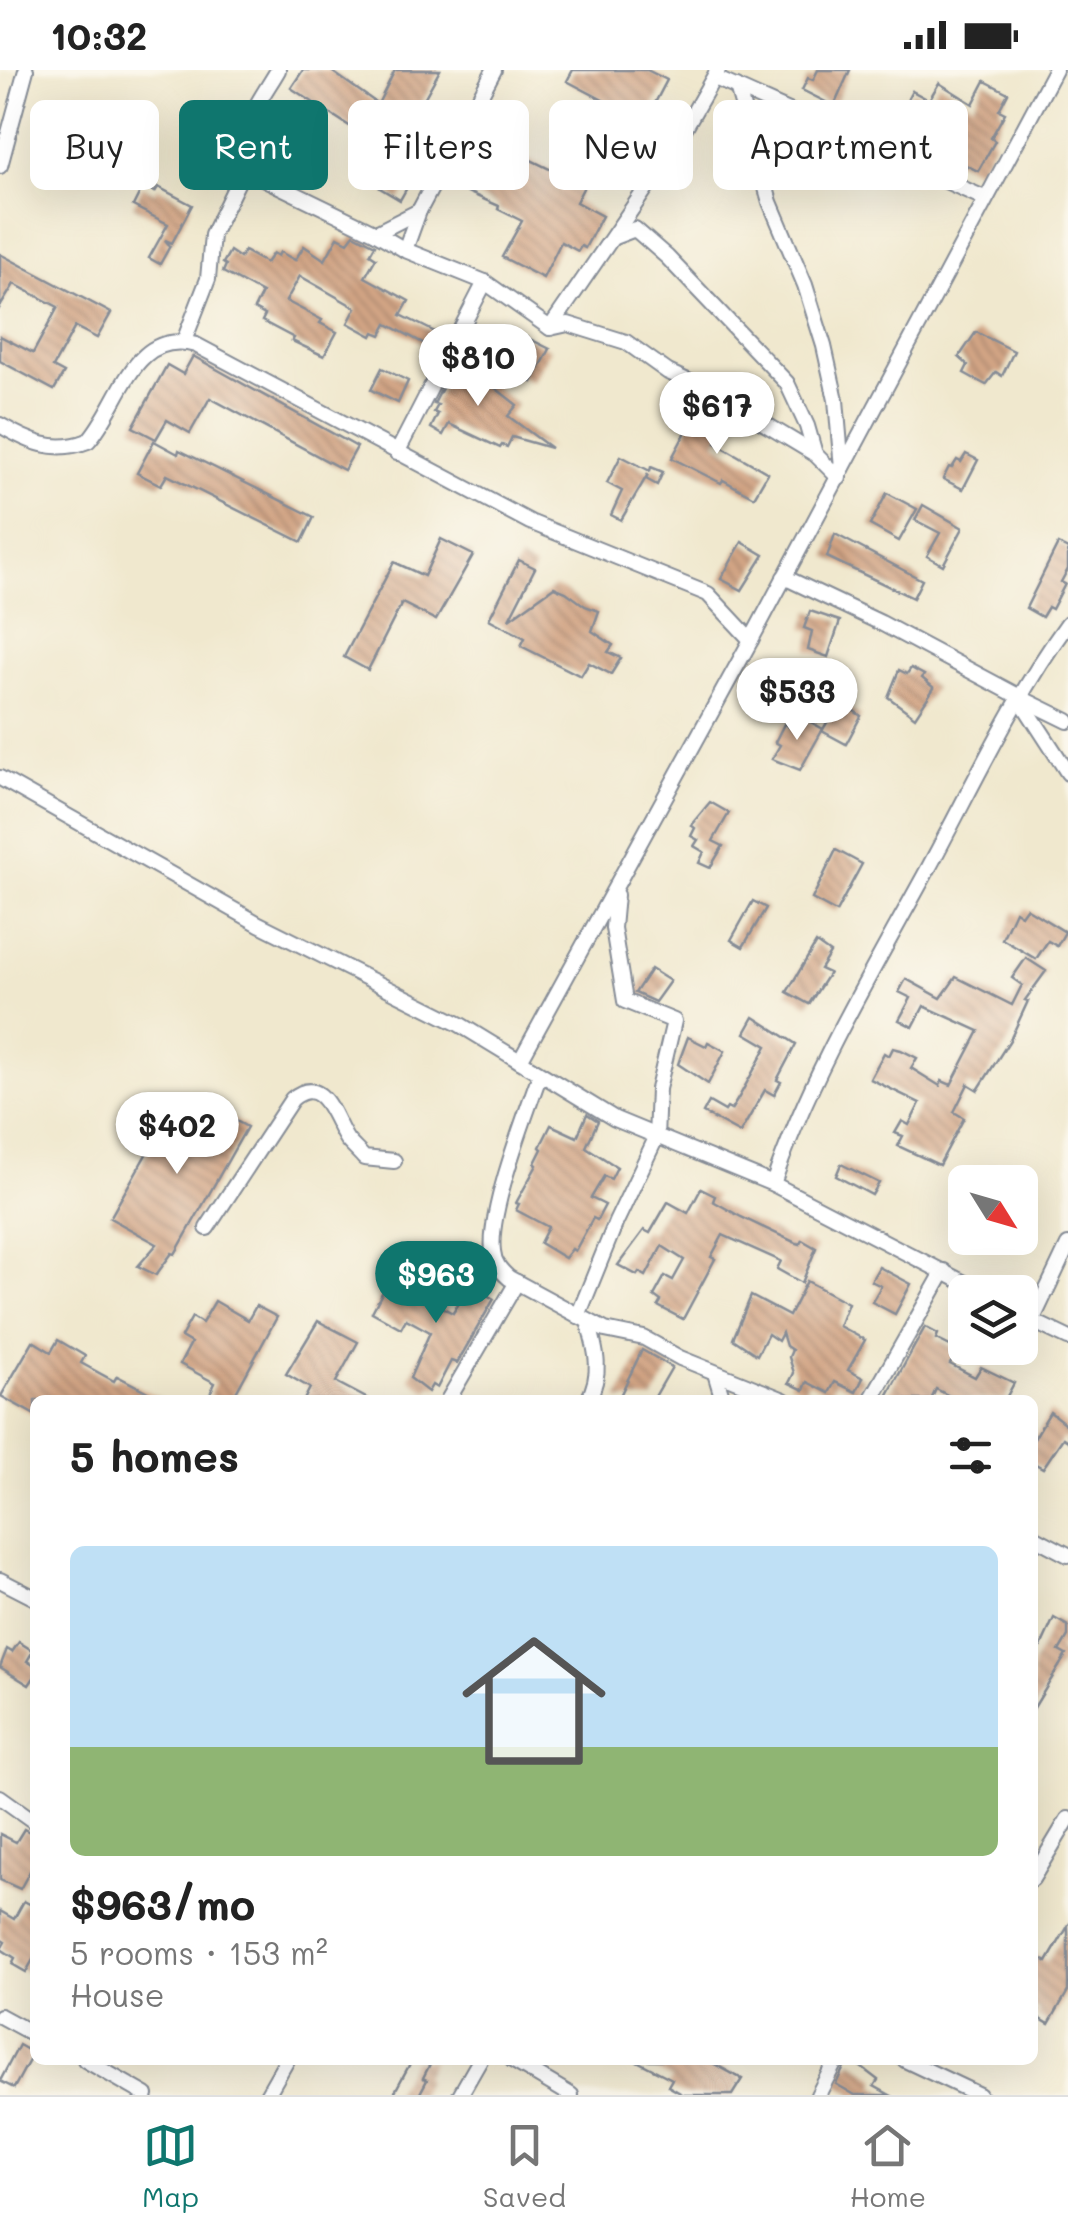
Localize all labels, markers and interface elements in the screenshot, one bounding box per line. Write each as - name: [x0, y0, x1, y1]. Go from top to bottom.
- text: 10:32: [50, 10, 147, 60]
- chip: Buy: [30, 100, 159, 190]
- chip: Rent: [179, 100, 328, 190]
- chip: Filters: [348, 100, 529, 190]
- chip: New: [549, 100, 693, 190]
- chip: Apartment: [713, 100, 968, 190]
- pin: $810: [419, 324, 537, 409]
- text: $810: [441, 335, 515, 377]
- pin: $617: [658, 372, 776, 457]
- text: $617: [681, 383, 753, 425]
- pin: $533: [738, 658, 856, 743]
- text: $533: [759, 669, 835, 711]
- pin: $402: [118, 1092, 236, 1177]
- text: $402: [138, 1103, 216, 1145]
- north arrow: [948, 1165, 1038, 1255]
- map controls: [948, 1165, 1038, 1365]
- pin: $963: [377, 1241, 495, 1326]
- text: $963: [397, 1252, 475, 1294]
- button: layers: [948, 1275, 1038, 1365]
- text: 5 homes: [70, 1428, 239, 1483]
- icon: filters: [943, 1428, 998, 1483]
- icon: home: [444, 1611, 624, 1791]
- text: $963/mo: [70, 1876, 255, 1931]
- text: 5 rooms · 153 m²: [70, 1931, 328, 1973]
- text: House: [70, 1973, 165, 2015]
- tab: Map: [142, 2118, 199, 2214]
- tab: Saved: [483, 2118, 566, 2214]
- tab: Home: [850, 2118, 926, 2214]

